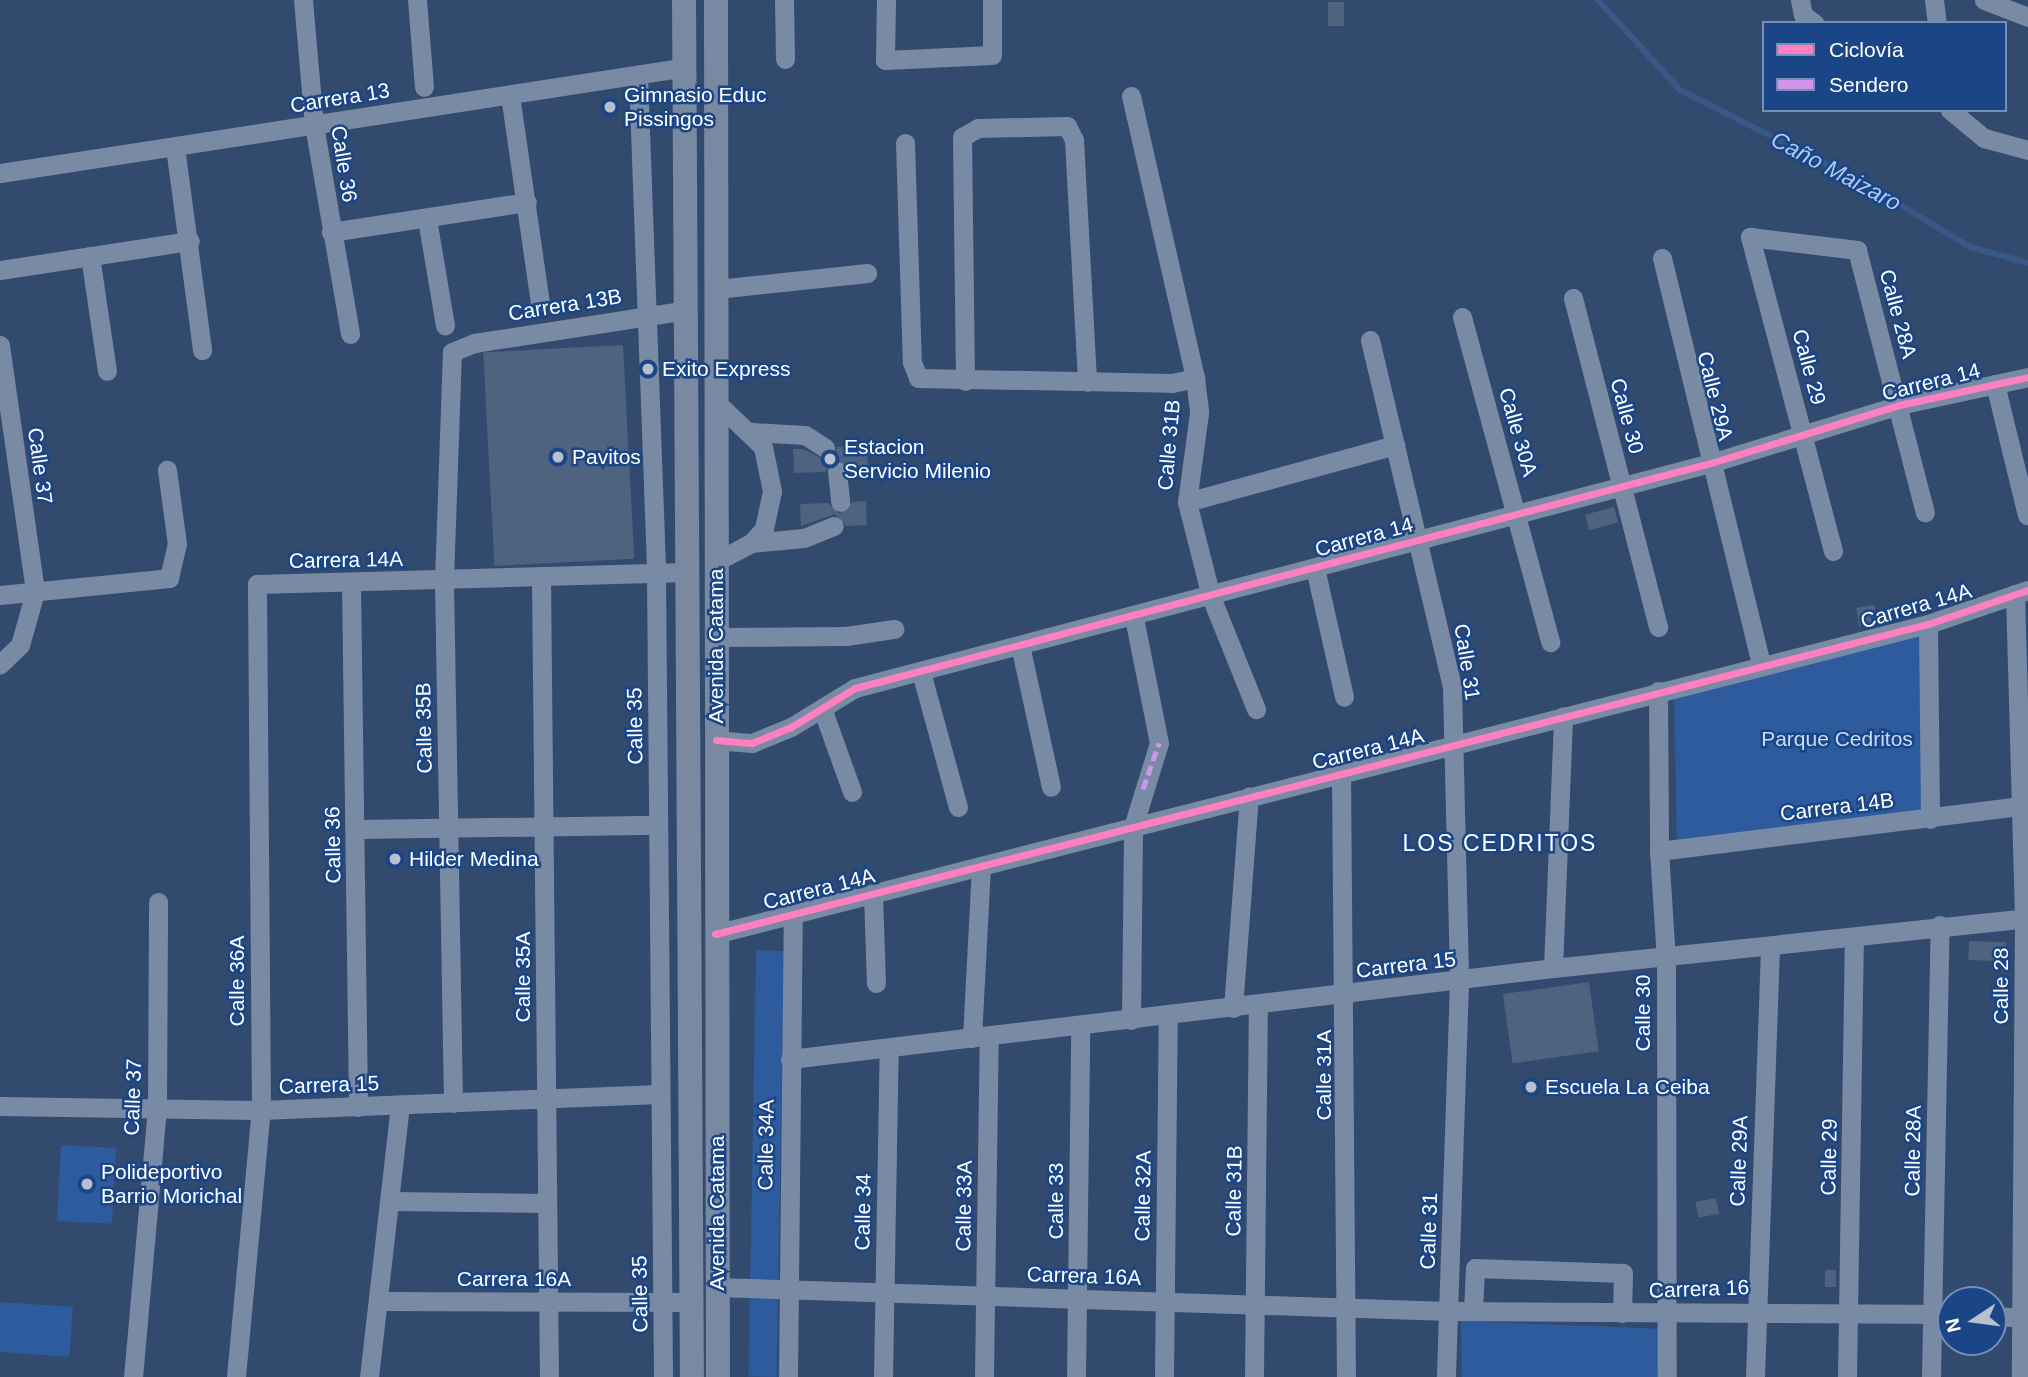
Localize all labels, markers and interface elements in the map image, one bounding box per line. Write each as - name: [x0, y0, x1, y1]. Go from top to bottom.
- legend: [1762, 21, 2007, 112]
- text: Ciclovía: [1829, 38, 1904, 61]
- text: Sendero: [1829, 73, 1908, 96]
- street label: Carrera 13: [288, 78, 392, 118]
- place label: Gimnasio Educ Pissingos: [624, 82, 766, 132]
- marker: Gimnasio Educ Pissingos: [602, 99, 618, 115]
- street label: Calle 36: [326, 124, 362, 204]
- water label: Caño Maizaro: [1766, 125, 1906, 217]
- street label: Calle 28A: [1874, 267, 1922, 361]
- street label: Carrera 13B: [507, 284, 623, 326]
- street label: Calle 29: [1787, 327, 1831, 407]
- street label: Calle 29A: [1692, 349, 1738, 443]
- place label: Exito Express: [662, 356, 790, 382]
- street label: Carrera 14: [1879, 358, 1983, 406]
- marker: Exito Express: [640, 361, 656, 377]
- street label: Calle 30: [1605, 376, 1649, 456]
- street label: Calle 30A: [1493, 385, 1543, 479]
- street label: Calle 31B: [1152, 399, 1186, 491]
- street label: Calle 37: [22, 426, 58, 506]
- place label: Estacion Servicio Milenio: [844, 434, 991, 484]
- place label: Pavitos: [572, 444, 641, 470]
- marker: Pavitos: [550, 449, 566, 465]
- marker: Estacion Servicio Milenio: [822, 451, 838, 467]
- street label: Carrera 14: [1312, 512, 1416, 562]
- street label: Carrera 14A: [289, 546, 403, 574]
- street label: Avenida Catama: [703, 569, 729, 723]
- street label: Carrera 14A: [1858, 578, 1974, 634]
- street label: Calle 31: [1449, 622, 1485, 702]
- street label: Calle 35B: [411, 682, 437, 774]
- street label: Calle 35: [622, 687, 648, 765]
- street label: Carrera 14A: [1309, 723, 1427, 775]
- park label: Parque Cedritos: [1761, 726, 1913, 752]
- street label: Carrera 14B: [1779, 788, 1895, 826]
- street label: Calle 36: [320, 806, 346, 884]
- district label: LOS CEDRITOS: [1404, 829, 1596, 857]
- place label: Hilder Medina: [409, 846, 539, 872]
- marker: Hilder Medina: [387, 851, 403, 867]
- street label: Carrera 14A: [760, 863, 878, 915]
- street label: Calle 35A: [510, 931, 536, 1023]
- street label: Calle 36A: [224, 935, 250, 1027]
- street label: Carrera 15: [1355, 946, 1457, 984]
- street label: Calle 28: [1988, 947, 2014, 1025]
- street label: Calle 30: [1630, 974, 1656, 1052]
- street label: Calle 31A: [1311, 1029, 1337, 1121]
- street label: Calle 37: [119, 1058, 147, 1136]
- street label: Carrera 15: [278, 1071, 380, 1099]
- place label: Escuela La Ceiba: [1545, 1074, 1710, 1100]
- marker: Escuela La Ceiba: [1523, 1079, 1539, 1095]
- street label: Calle 34A: [753, 1099, 779, 1191]
- street label: Calle 28A: [1900, 1105, 1926, 1197]
- street label: Calle 29A: [1725, 1115, 1753, 1207]
- street label: Calle 29: [1816, 1118, 1842, 1196]
- street label: Avenida Catama: [704, 1136, 730, 1290]
- street label: Calle 31B: [1221, 1145, 1247, 1237]
- street label: Calle 32A: [1130, 1150, 1156, 1242]
- place label: Polideportivo Barrio Morichal: [101, 1159, 242, 1209]
- street label: Calle 33A: [951, 1160, 977, 1252]
- street label: Calle 33: [1043, 1162, 1069, 1240]
- street label: Calle 34: [850, 1173, 876, 1251]
- marker: Polideportivo Barrio Morichal: [79, 1176, 95, 1192]
- street label: Calle 31: [1415, 1192, 1443, 1270]
- street label: Calle 35: [627, 1255, 653, 1333]
- street label: Carrera 16A: [1026, 1261, 1142, 1291]
- street label: Carrera 16A: [457, 1266, 571, 1292]
- street label: Carrera 16: [1648, 1275, 1750, 1303]
- north arrow: [1937, 1286, 2007, 1356]
- text: N: [1941, 1316, 1965, 1334]

